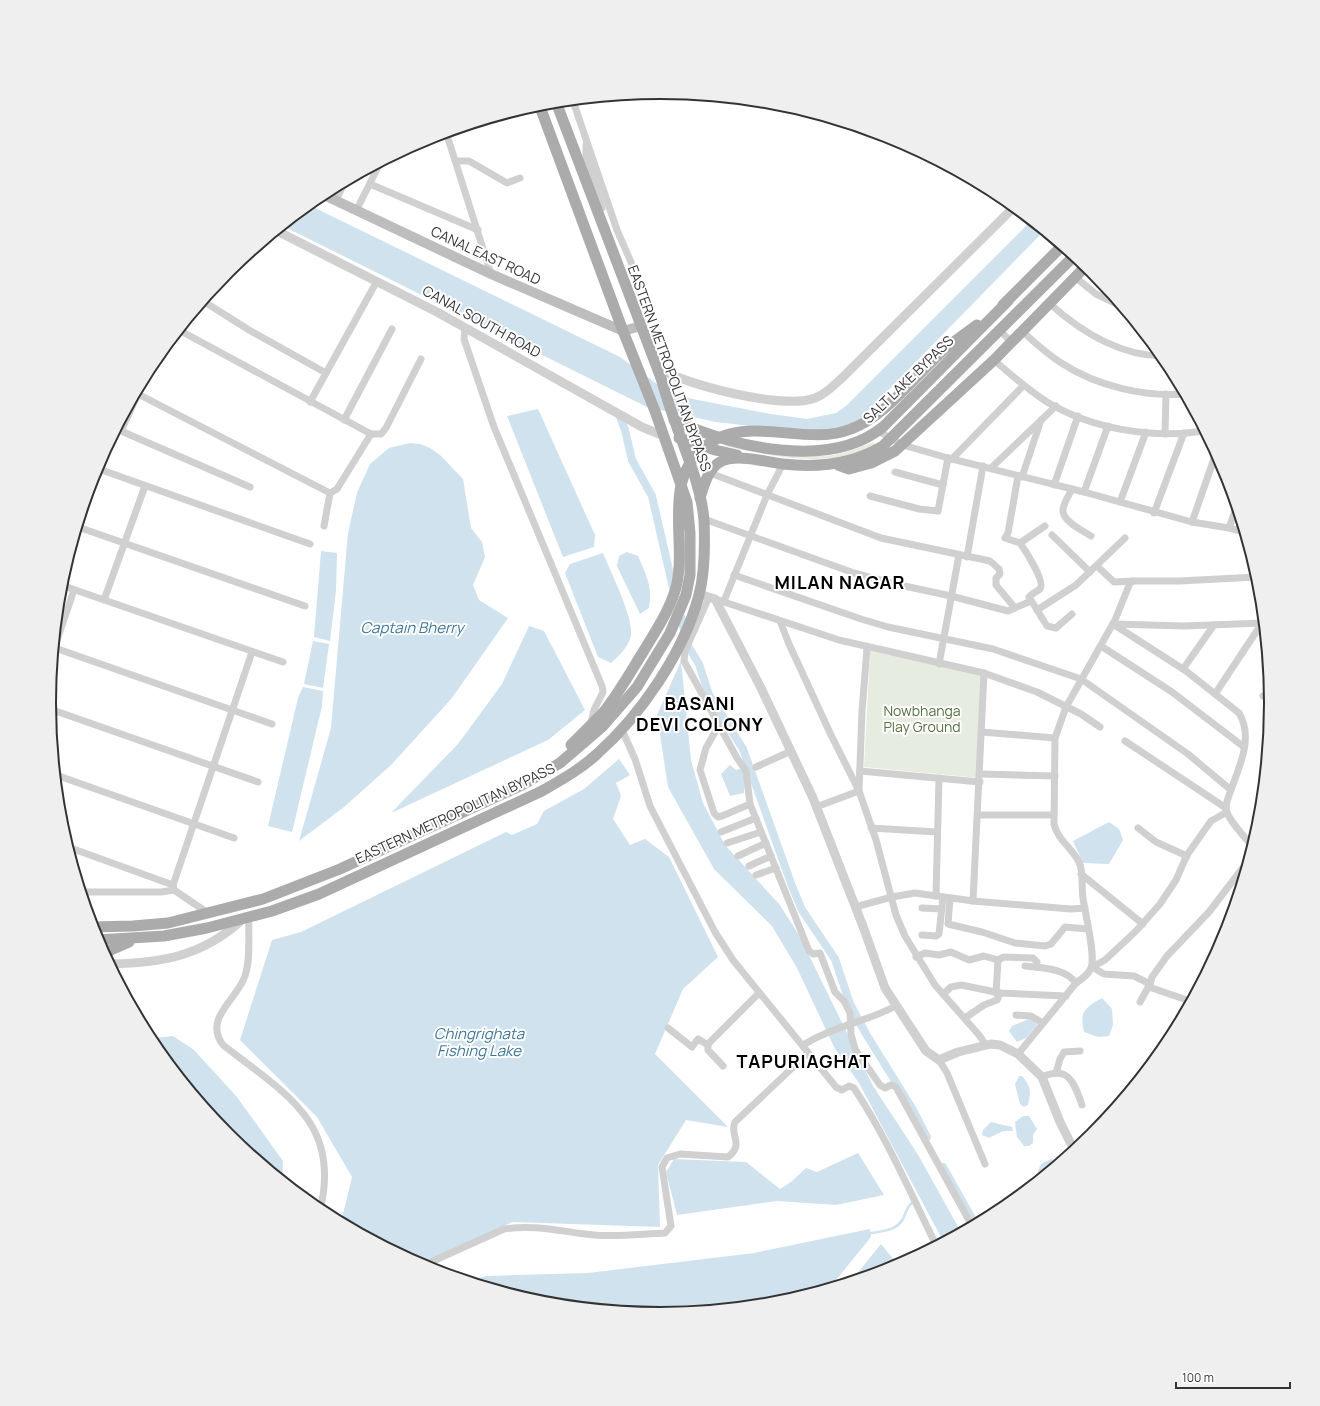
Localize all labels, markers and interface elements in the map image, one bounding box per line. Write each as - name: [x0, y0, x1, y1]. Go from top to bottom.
- street label: CANAL EAST ROAD: [428, 221, 544, 289]
- street label: EASTERN METROPOLITAN BYPASS: [624, 262, 716, 474]
- street label: CANAL SOUTH ROAD: [419, 281, 545, 361]
- street label: SALT LAKE BYPASS: [859, 331, 958, 427]
- district label: MILAN NAGAR: [774, 570, 906, 594]
- water label: Captain Bherry: [360, 617, 466, 638]
- district label: BASANI DEVI COLONY: [636, 691, 764, 736]
- park label: Nowbhanga Play Ground: [883, 701, 961, 736]
- street label: EASTERN METROPOLITAN BYPASS: [352, 758, 558, 868]
- water label: Chingrighata Fishing Lake: [434, 1023, 525, 1061]
- district label: TAPURIAGHAT: [737, 1049, 871, 1073]
- scale bar: [1176, 1364, 1290, 1390]
- text: 100 m: [1182, 1369, 1214, 1386]

